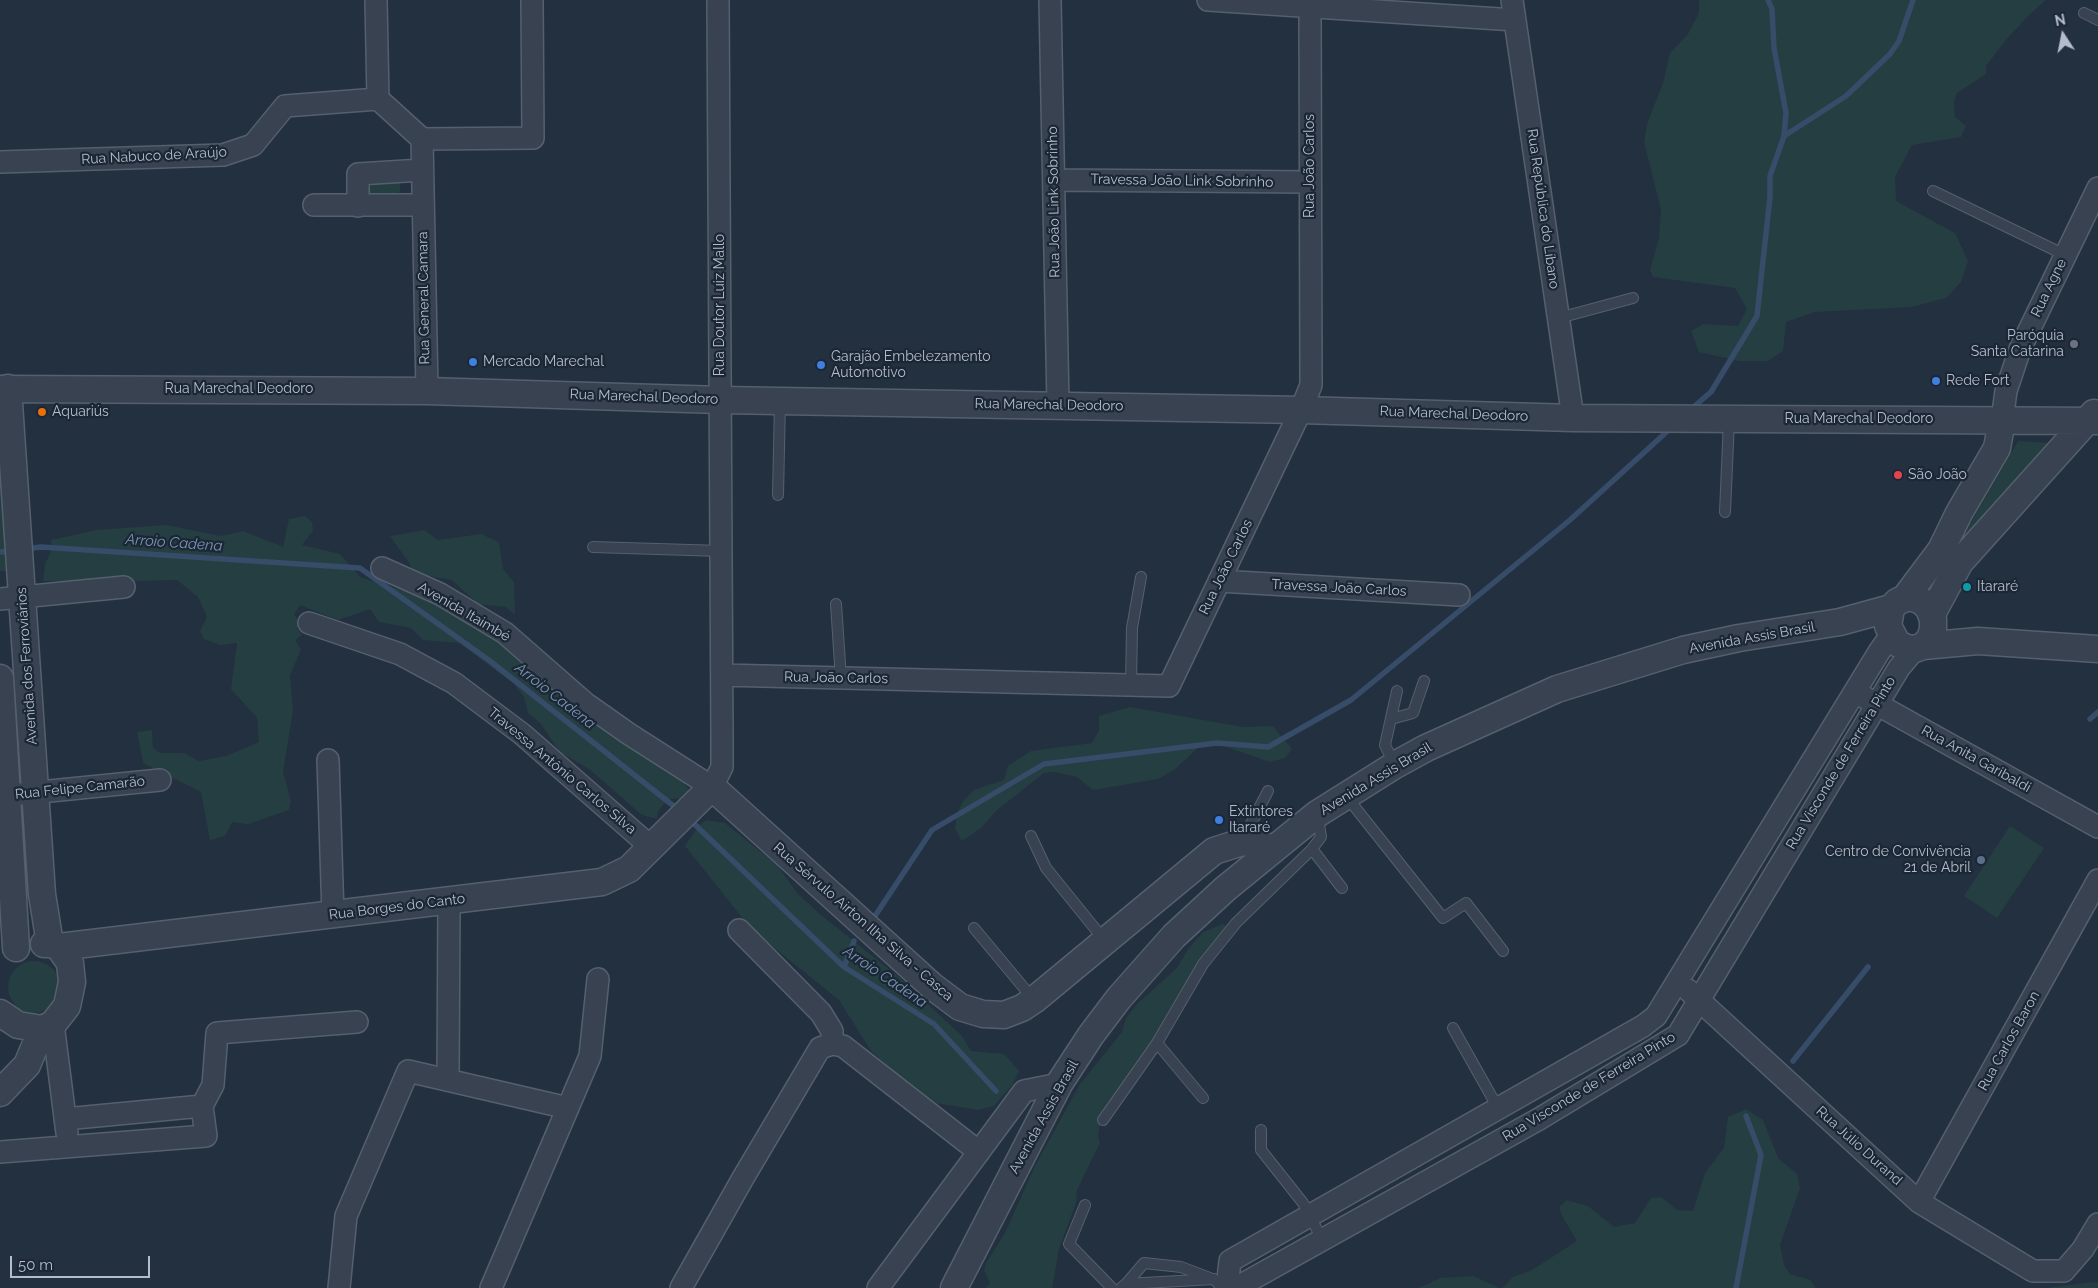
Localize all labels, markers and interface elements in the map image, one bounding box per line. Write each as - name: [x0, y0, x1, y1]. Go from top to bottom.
- north arrow: [2038, 10, 2088, 60]
- text: N: [2053, 11, 2067, 29]
- street label: Rua João Carlos: [1302, 114, 1318, 218]
- street label: Rua João Link Sobrinho: [1044, 126, 1064, 278]
- street label: Rua República do Líbano: [1523, 128, 1563, 290]
- street label: Rua Nabuco de Araújo: [81, 144, 227, 168]
- street label: Travessa João Link Sobrinho: [1091, 171, 1273, 191]
- street label: Rua General Camara: [414, 231, 434, 365]
- street label: Rua Doutor Luiz Mallo: [712, 234, 728, 376]
- street label: Rua Agne: [2028, 256, 2070, 320]
- place label: Paróquia Santa Catarina: [1971, 328, 2064, 361]
- marker: Paróquia Santa Catarina: [2068, 338, 2080, 350]
- place label: Garajão Embelezamento Automotivo: [831, 349, 991, 382]
- place label: Mercado Marechal: [483, 354, 604, 370]
- marker: Mercado Marechal: [467, 356, 479, 368]
- marker: Garajão Embelezamento Automotivo: [815, 359, 827, 371]
- place label: Rede Fort: [1946, 373, 2009, 389]
- marker: Rede Fort: [1930, 375, 1942, 387]
- street label: Rua Marechal Deodoro: [165, 381, 313, 397]
- street label: Rua Marechal Deodoro: [569, 386, 719, 408]
- street label: Rua Marechal Deodoro: [974, 395, 1124, 415]
- street label: Rua Marechal Deodoro: [1379, 403, 1529, 425]
- place label: Aquariús: [52, 404, 109, 420]
- marker: Aquariús: [36, 406, 48, 418]
- street label: Rua Marechal Deodoro: [1785, 411, 1933, 427]
- place label: São João: [1908, 467, 1967, 483]
- marker: São João: [1892, 469, 1904, 481]
- street label: Rua João Carlos: [1196, 517, 1256, 617]
- water label: Arroio Cadena: [125, 531, 223, 555]
- street label: Travessa João Carlos: [1271, 576, 1407, 600]
- street label: Avenida Itaimbé: [415, 579, 513, 645]
- place label: Itararé: [1977, 579, 2018, 595]
- marker: Itararé: [1961, 581, 1973, 593]
- street label: Avenida dos Ferroviários: [13, 587, 41, 745]
- street label: Avenida Assis Brasil: [1688, 619, 1816, 657]
- water label: Arroio Cadena: [511, 659, 599, 733]
- street label: Rua João Carlos: [784, 669, 888, 687]
- street label: Rua Visconde de Ferreira Pinto: [1783, 674, 1899, 852]
- street label: Travessa Antônio Carlos Silva: [485, 704, 639, 838]
- street label: Rua Anita Garibaldi: [1918, 722, 2034, 796]
- street label: Avenida Assis Brasil: [1317, 739, 1435, 819]
- street label: Rua Felipe Camarão: [14, 773, 146, 803]
- place label: Extintores Itararé: [1229, 804, 1293, 836]
- marker: Extintores Itararé: [1213, 814, 1225, 826]
- street label: Rua Sérvulo Airton Ilha Silva - Casca: [770, 839, 956, 1005]
- place label: Centro de Convivência 21 de Abril: [1825, 844, 1971, 876]
- marker: Centro de Convivência 21 de Abril: [1975, 854, 1987, 866]
- street label: Rua Borges do Canto: [328, 890, 466, 924]
- water label: Arroio Cadena: [840, 942, 930, 1012]
- street label: Rua Carlos Baron: [1975, 988, 2043, 1094]
- street label: Rua Visconde de Ferreira Pinto: [1500, 1029, 1678, 1145]
- street label: Avenida Assis Brasil: [1006, 1057, 1082, 1177]
- street label: Rua Júlio Durand: [1813, 1103, 1905, 1189]
- scale bar: [12, 1246, 152, 1278]
- text: 50 m: [18, 1256, 53, 1274]

